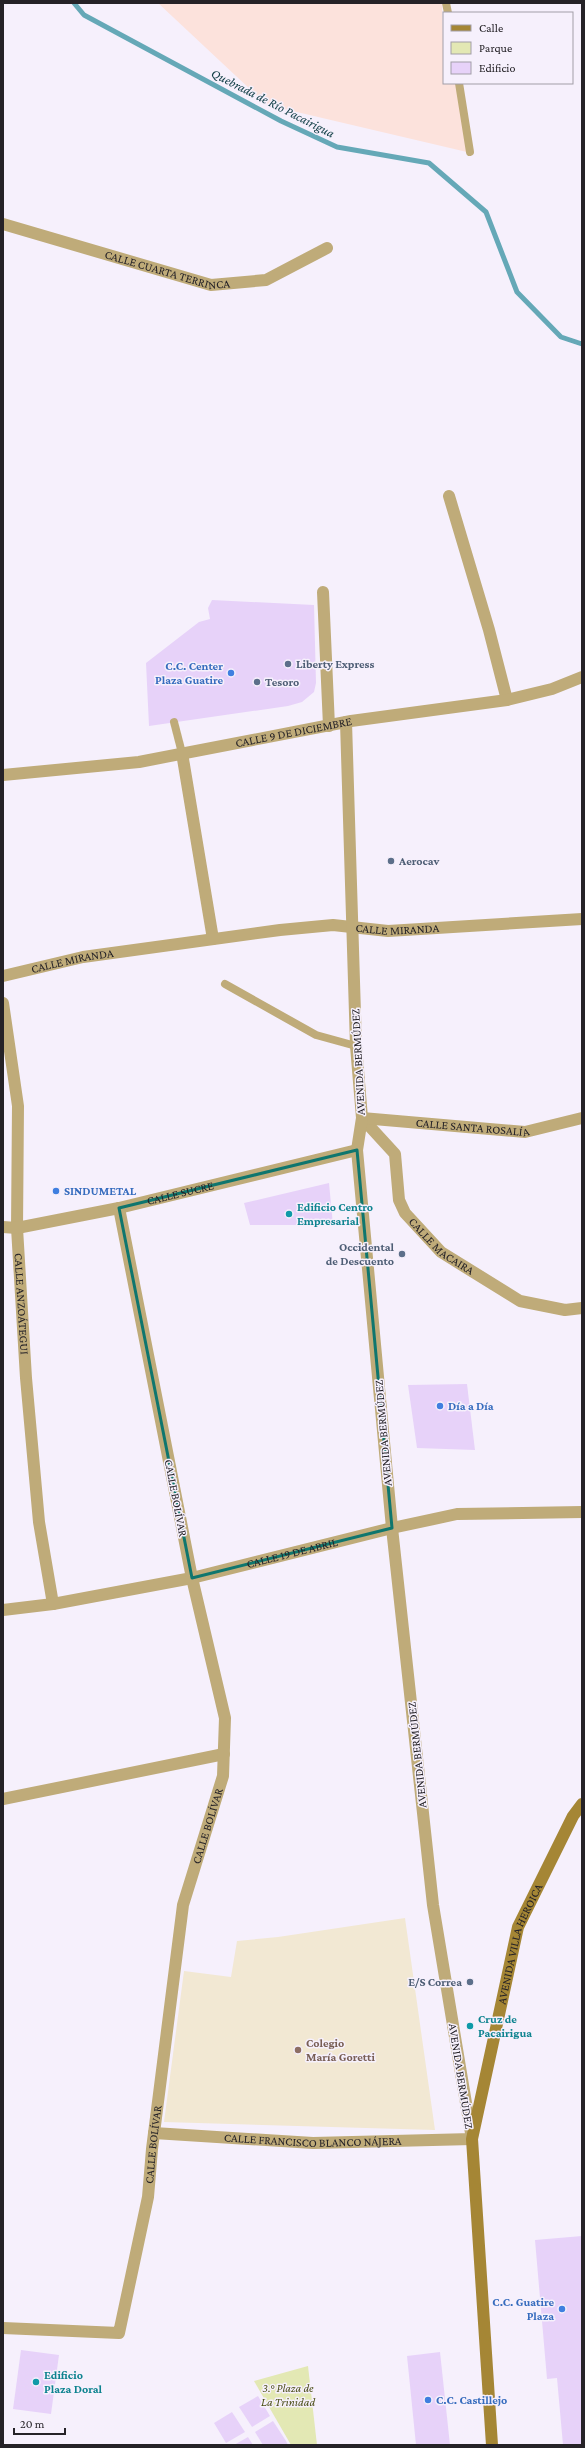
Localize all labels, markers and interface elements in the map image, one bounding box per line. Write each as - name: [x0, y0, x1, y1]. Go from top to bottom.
- legend: [443, 12, 573, 84]
- text: Calle: [479, 21, 503, 35]
- text: Parque: [479, 41, 512, 55]
- text: Edificio: [479, 61, 516, 75]
- water label: Quebrada de Río Pacairigua: [209, 65, 337, 141]
- street label: CALLE CUARTA TERRINCA: [103, 247, 231, 292]
- place label: Liberty Express: [296, 657, 374, 671]
- place label: C.C. Center Plaza Guatire: [155, 659, 223, 687]
- marker: Liberty Express: [283, 659, 293, 669]
- marker: C.C. Center Plaza Guatire: [226, 668, 236, 678]
- place label: Tesoro: [265, 675, 299, 689]
- marker: Tesoro: [252, 677, 262, 687]
- street label: CALLE 9 DE DICIEMBRE: [234, 714, 353, 750]
- place label: Aerocav: [398, 854, 440, 868]
- marker: Aerocav: [386, 856, 396, 866]
- street label: CALLE MIRANDA: [355, 921, 440, 938]
- street label: CALLE MIRANDA: [30, 946, 115, 976]
- street label: AVENIDA BERMÚDEZ: [348, 1008, 368, 1116]
- street label: CALLE SANTA ROSALÍA: [415, 1116, 531, 1139]
- street label: CALLE SUCRE: [145, 1178, 215, 1208]
- place label: SINDUMETAL: [64, 1184, 137, 1198]
- marker: SINDUMETAL: [51, 1186, 61, 1196]
- place label: Edificio Centro Empresarial: [297, 1200, 373, 1228]
- marker: Edificio Centro Empresarial: [284, 1209, 294, 1219]
- street label: CALLE MACAIRA: [406, 1215, 477, 1278]
- place label: Occidental de Descuento: [326, 1240, 395, 1268]
- marker: Occidental de Descuento: [397, 1249, 407, 1259]
- street label: CALLE ANZOÁTEGUI: [12, 1253, 32, 1355]
- street label: AVENIDA BERMÚDEZ: [371, 1379, 395, 1487]
- place label: Día a Día: [448, 1399, 494, 1413]
- marker: Día a Día: [435, 1401, 445, 1411]
- street label: CALLE BOLÍVAR: [162, 1458, 190, 1538]
- street label: CALLE 19 DE ABRIL: [245, 1535, 339, 1571]
- street label: AVENIDA BERMÚDEZ: [404, 1701, 430, 1809]
- street label: CALLE BOLÍVAR: [189, 1786, 226, 1866]
- street label: AVENIDA VILLA HEROICA: [494, 1881, 546, 2006]
- place label: E/S Correa: [408, 1975, 462, 1989]
- marker: E/S Correa: [465, 1977, 475, 1987]
- place label: Cruz de Pacairigua: [478, 2012, 532, 2040]
- marker: Cruz de Pacairigua: [465, 2021, 475, 2031]
- street label: AVENIDA BERMÚDEZ: [446, 2022, 476, 2130]
- place label: Colegio María Goretti: [306, 2036, 375, 2064]
- marker: Colegio María Goretti: [293, 2045, 303, 2055]
- street label: CALLE BOLÍVAR: [142, 2104, 165, 2184]
- street label: CALLE FRANCISCO BLANCO NÁJERA: [224, 2130, 402, 2150]
- place label: C.C. Guatire Plaza: [492, 2295, 554, 2323]
- marker: C.C. Guatire Plaza: [557, 2304, 567, 2314]
- place label: Edificio Plaza Doral: [44, 2368, 103, 2396]
- marker: Edificio Plaza Doral: [31, 2377, 41, 2387]
- park label: 3.° Plaza de La Trinidad: [261, 2381, 315, 2409]
- place label: C.C. Castillejo: [436, 2393, 507, 2407]
- marker: C.C. Castillejo: [423, 2395, 433, 2405]
- scale bar: [14, 2410, 65, 2436]
- text: 20 m: [20, 2417, 45, 2431]

